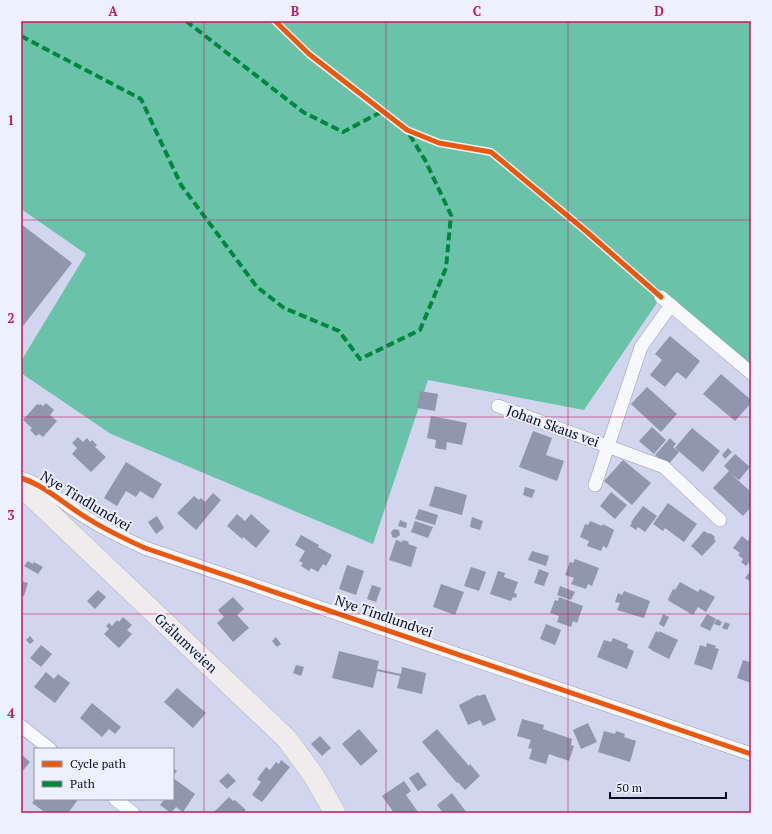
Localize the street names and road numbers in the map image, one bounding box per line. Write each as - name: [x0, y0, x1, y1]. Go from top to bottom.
- street label: Johan Skaus vei: [504, 400, 602, 451]
- street label: Nye Tindlundvei: [37, 466, 135, 535]
- street label: Nye Tindlundvei: [332, 590, 436, 641]
- street label: Grålumveien: [151, 608, 223, 677]

